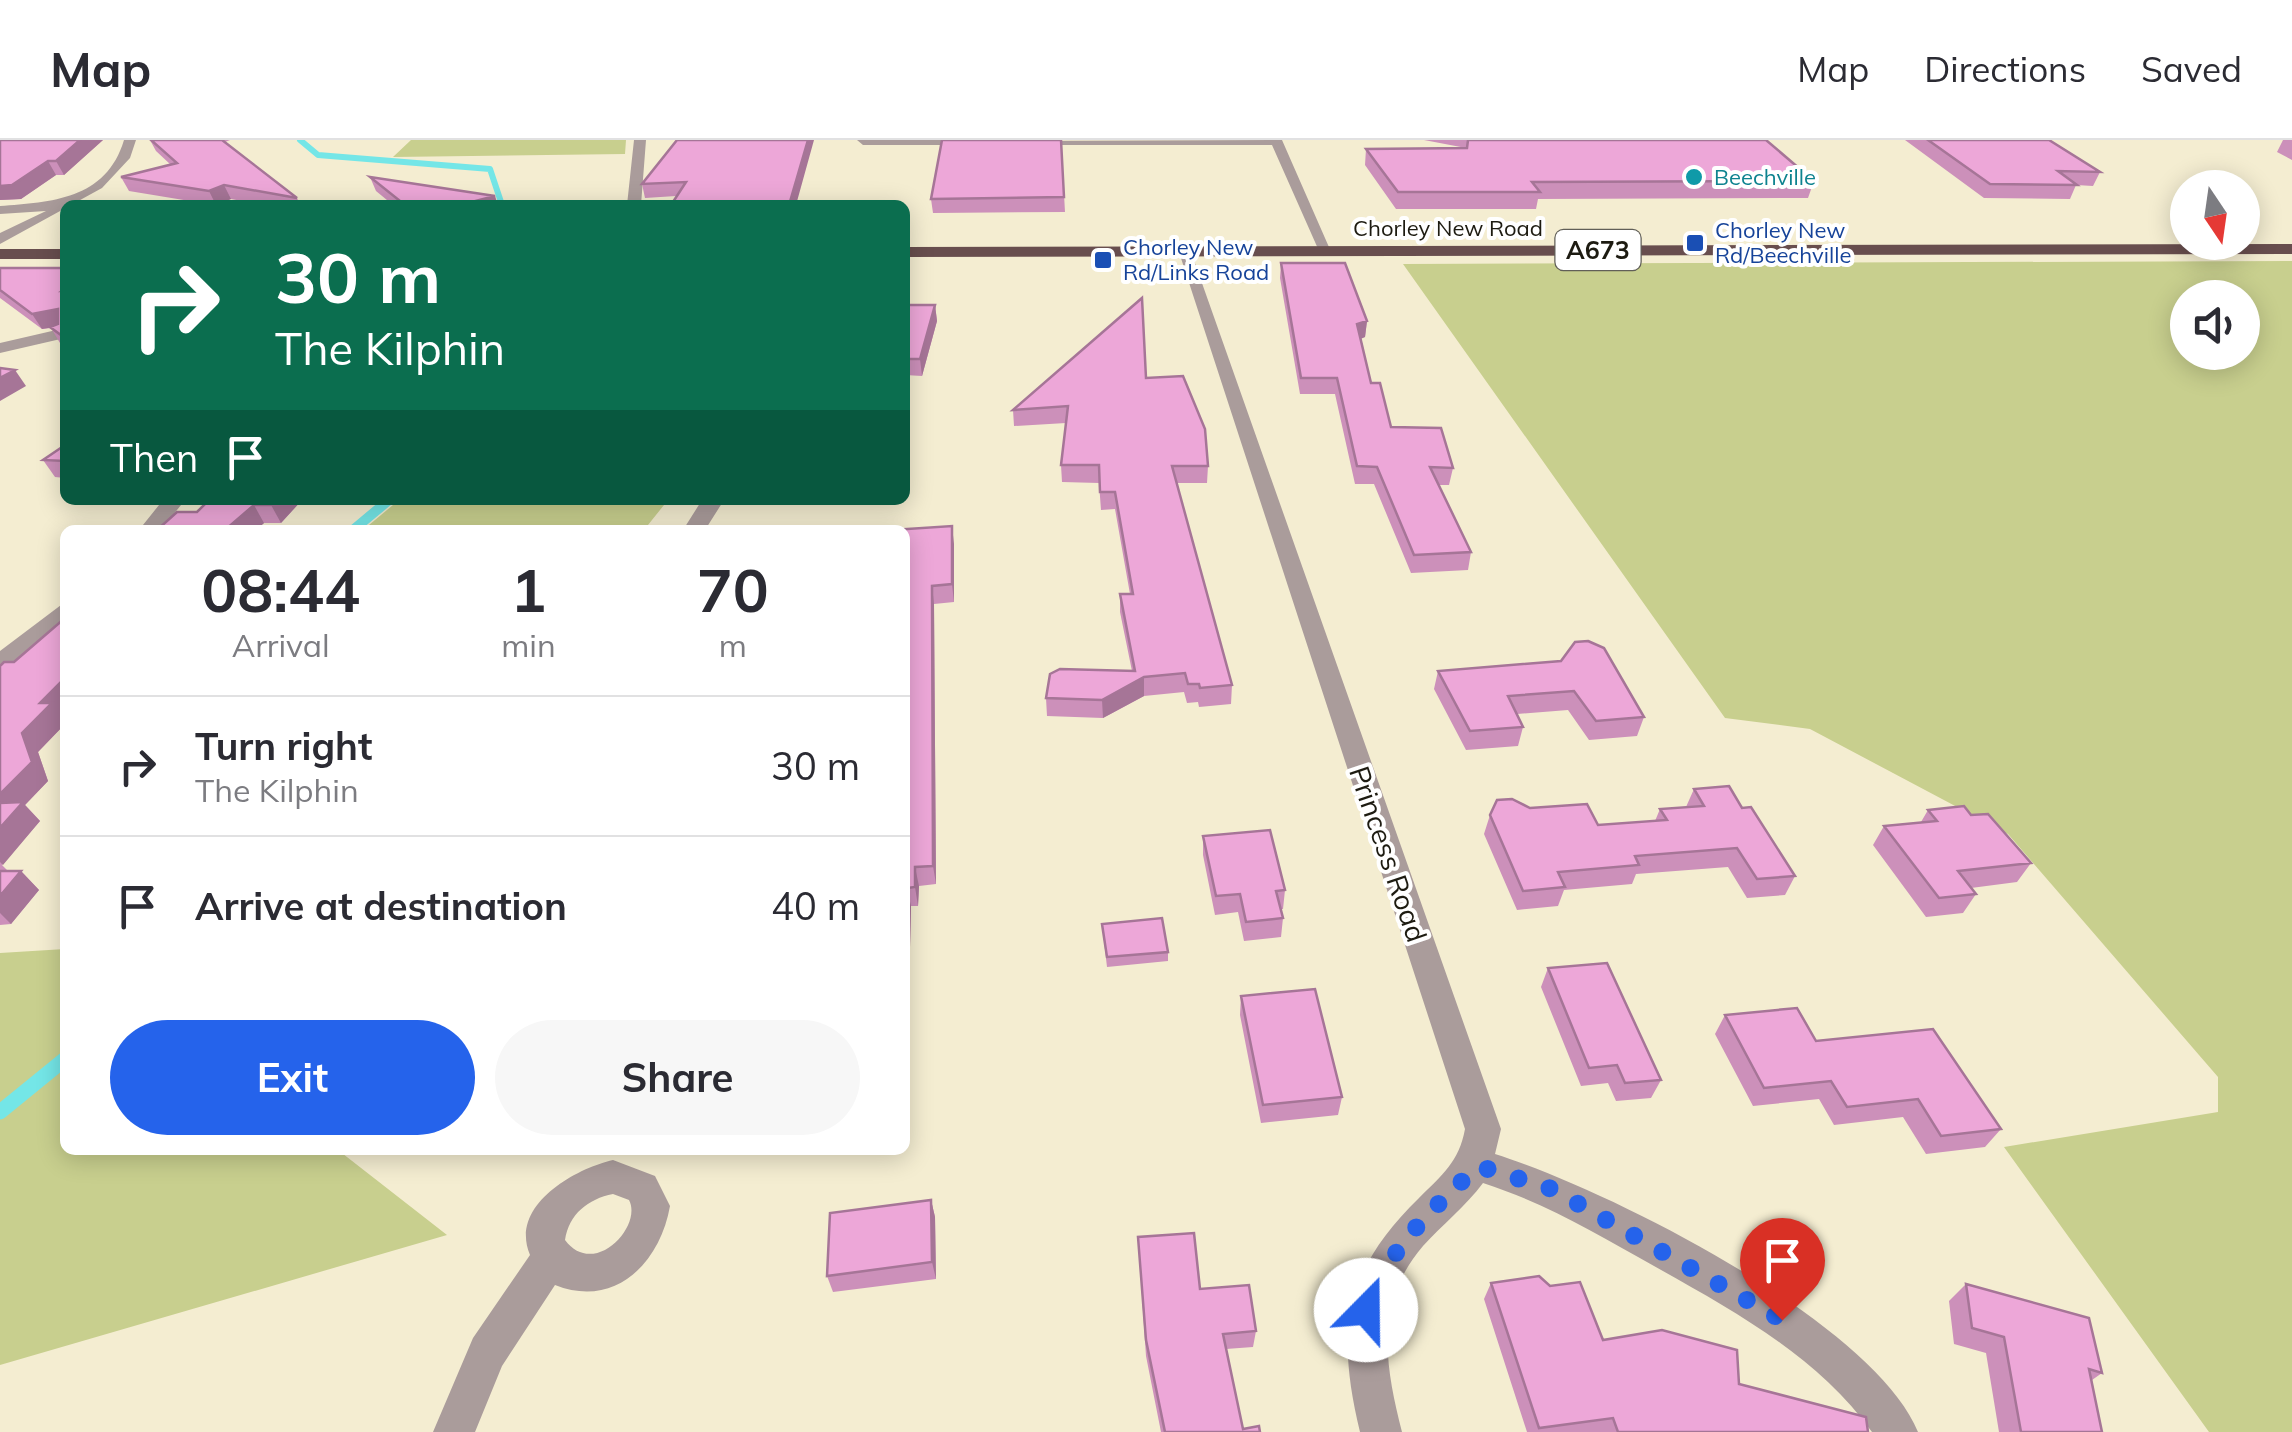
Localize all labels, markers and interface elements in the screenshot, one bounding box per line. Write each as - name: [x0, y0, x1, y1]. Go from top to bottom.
- text: Map: [50, 39, 151, 99]
- text: Map: [1797, 47, 1869, 91]
- text: Directions: [1924, 47, 2086, 91]
- text: Saved: [2141, 47, 2242, 91]
- place label: Beechville: [1714, 163, 1816, 191]
- marker: Beechville: [1683, 166, 1705, 188]
- north arrow: [2170, 170, 2260, 260]
- map controls: [2170, 170, 2260, 370]
- street label: Chorley New Road: [1353, 214, 1543, 242]
- place label: Chorley New Rd/Beechville: [1715, 216, 1851, 269]
- road number: A673: [1556, 230, 1640, 270]
- marker: Chorley New Rd/Beechville: [1684, 232, 1706, 254]
- text: 30 m: [275, 233, 441, 321]
- place label: Chorley New Rd/Links Road: [1123, 233, 1269, 286]
- icon: right: [110, 240, 240, 370]
- marker: Chorley New Rd/Links Road: [1092, 249, 1114, 271]
- button: sound: [2170, 280, 2260, 370]
- text: The Kilphin: [275, 320, 505, 376]
- icon: arrive: [218, 430, 273, 485]
- text: Then: [110, 434, 198, 482]
- text: 08:44: [201, 552, 360, 627]
- text: 1: [510, 552, 546, 627]
- text: 70: [697, 552, 769, 627]
- text: Arrival: [232, 625, 330, 665]
- text: min: [501, 625, 556, 665]
- text: m: [719, 625, 747, 665]
- text: Turn right: [195, 722, 372, 770]
- icon: right: [110, 739, 165, 794]
- text: 30 m: [771, 742, 860, 790]
- street label: Princess Road: [1342, 761, 1435, 946]
- text: The Kilphin: [195, 770, 359, 810]
- icon: arrive: [110, 879, 165, 934]
- text: Arrive at destination: [195, 882, 567, 930]
- text: 40 m: [771, 882, 860, 930]
- button: Exit: [110, 1020, 475, 1135]
- button: Share: [495, 1020, 860, 1135]
- pin: [1740, 1218, 1825, 1321]
- icon: arrive: [1755, 1233, 1810, 1288]
- position arrow: [1314, 1258, 1418, 1362]

